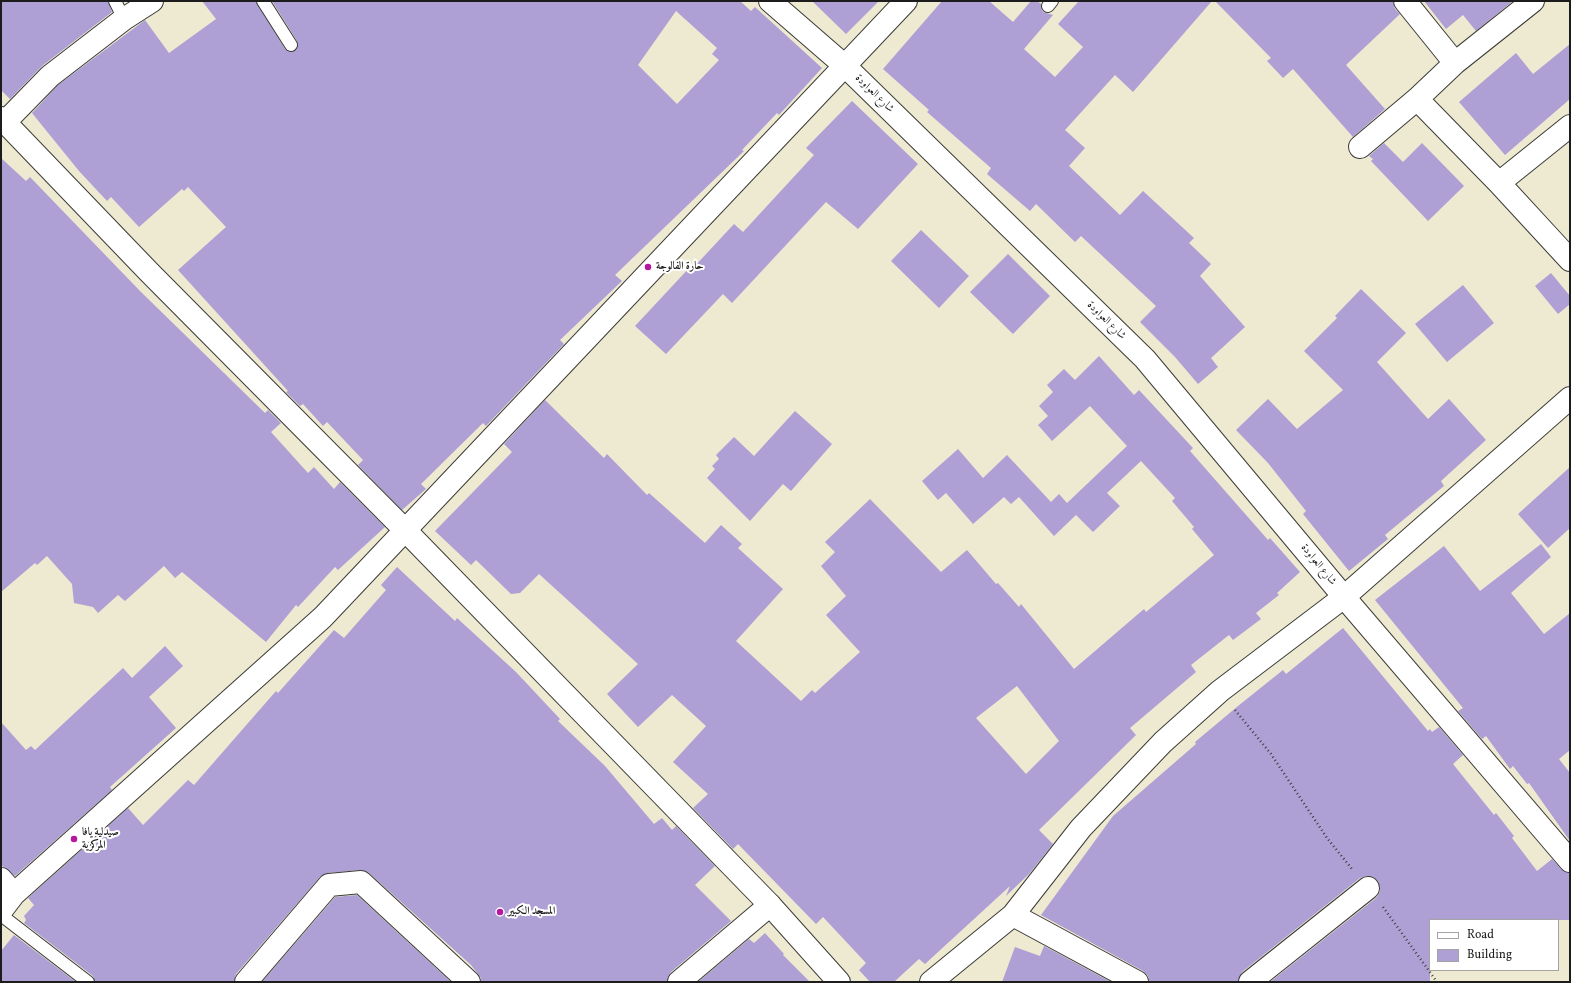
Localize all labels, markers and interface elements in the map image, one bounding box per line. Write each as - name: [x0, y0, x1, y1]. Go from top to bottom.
- street label: شارع العواودة: [852, 72, 896, 116]
- place label: حارة الفالوجة: [656, 260, 703, 274]
- marker: حارة الفالوجة: [643, 262, 653, 272]
- street label: شارع العواودة: [1084, 299, 1128, 343]
- street label: شارع العواودة: [1297, 542, 1339, 588]
- place label: صيدلية يافا المركزية: [82, 826, 119, 852]
- marker: صيدلية يافا المركزية: [69, 834, 79, 844]
- place label: المسجد الكبير: [508, 905, 555, 919]
- marker: المسجد الكبير: [495, 907, 505, 917]
- legend: [1429, 919, 1559, 971]
- text: Road: [1467, 927, 1494, 943]
- text: Building: [1467, 947, 1512, 963]

